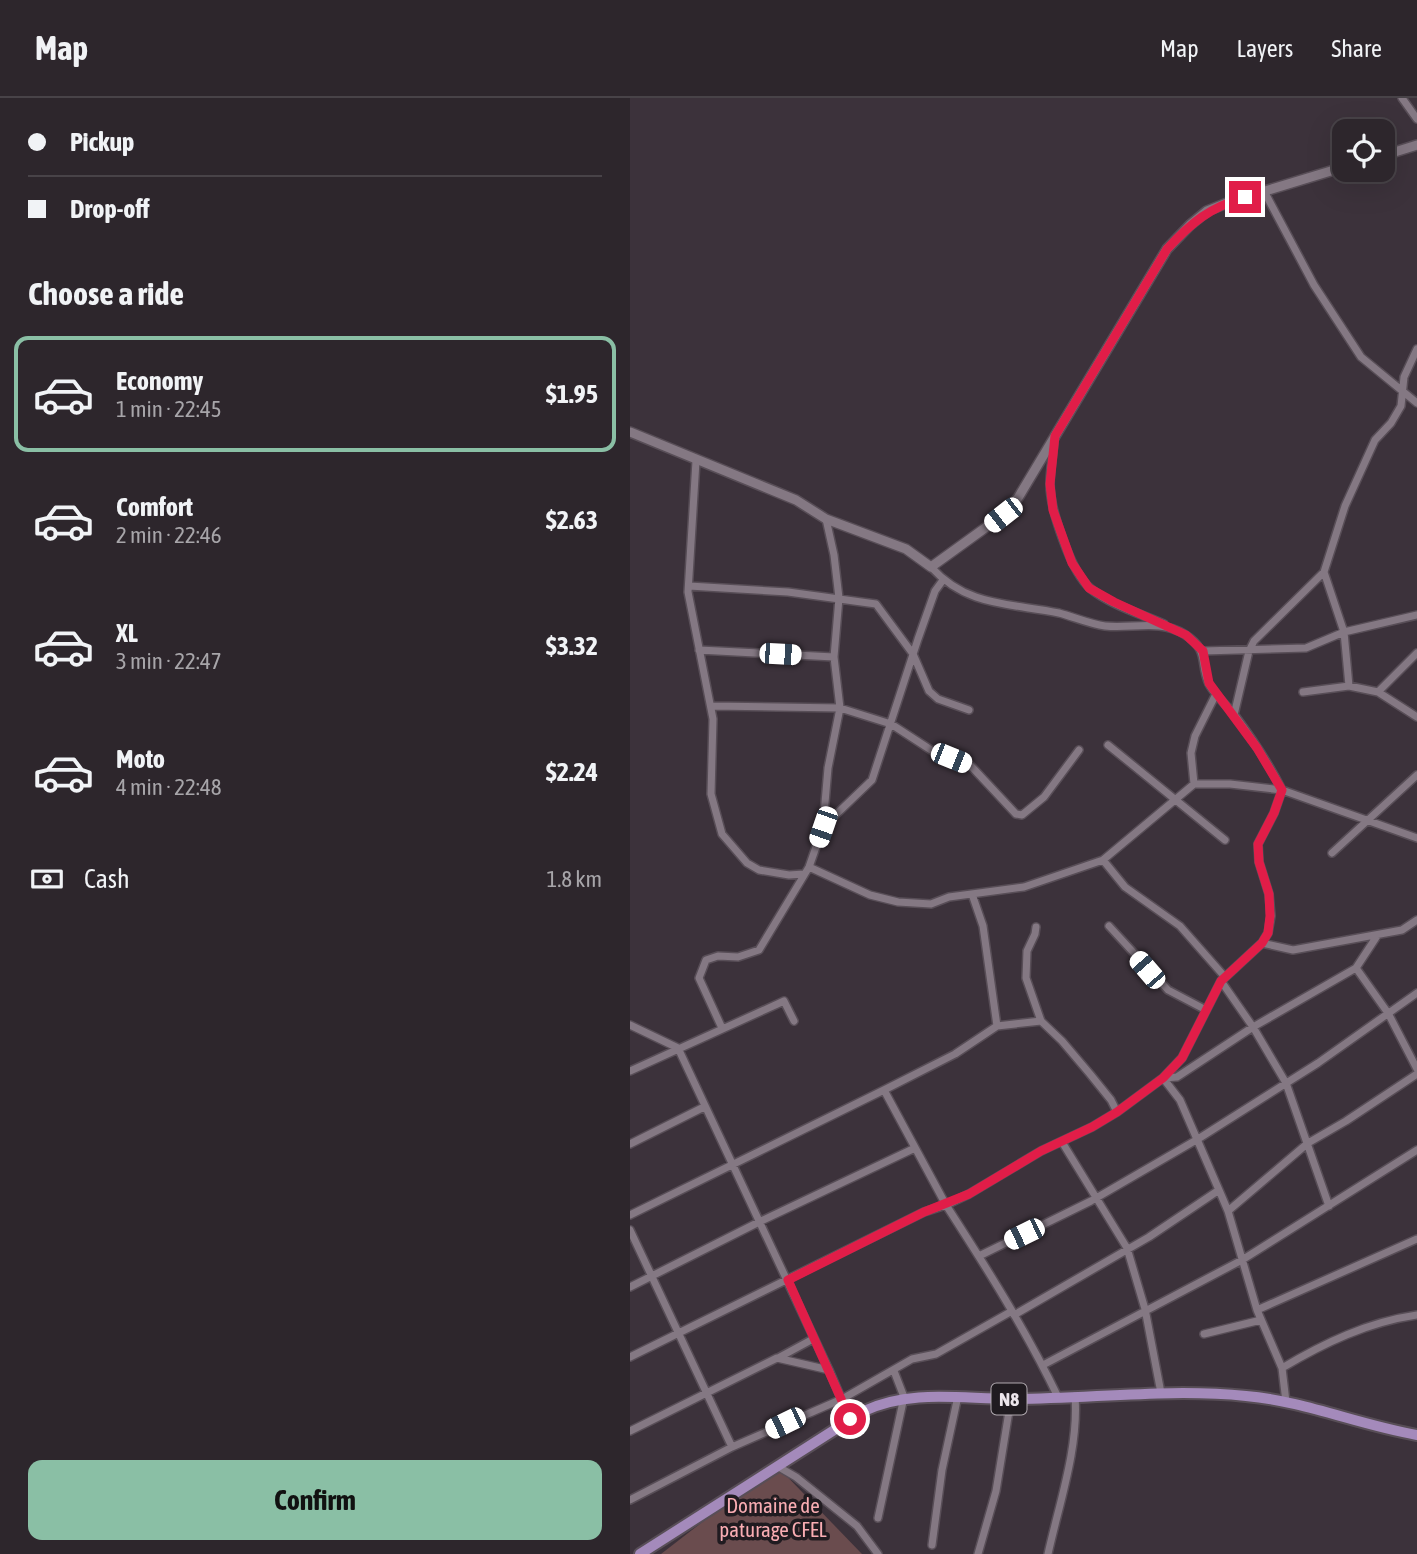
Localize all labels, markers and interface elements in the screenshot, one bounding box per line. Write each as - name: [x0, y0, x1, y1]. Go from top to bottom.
- text: Map: [35, 29, 88, 67]
- text: Map: [1160, 35, 1199, 62]
- text: Layers: [1237, 35, 1293, 62]
- text: Share: [1331, 35, 1382, 62]
- map controls: [1332, 119, 1395, 182]
- button: locate: [1332, 119, 1395, 182]
- text: Pickup: [70, 127, 134, 157]
- route end: [1229, 181, 1261, 213]
- text: Drop-off: [70, 194, 150, 224]
- text: Choose a ride: [28, 275, 184, 312]
- icon: car: [32, 363, 95, 426]
- text: Economy: [116, 366, 203, 396]
- text: $1.95: [546, 379, 598, 409]
- text: 1 min · 22:45: [116, 396, 222, 422]
- icon: car: [32, 489, 95, 552]
- text: Comfort: [116, 492, 193, 522]
- car: [980, 494, 1027, 536]
- text: $2.63: [546, 505, 598, 535]
- text: 2 min · 22:46: [116, 522, 222, 548]
- icon: car: [32, 615, 95, 678]
- text: XL: [116, 618, 138, 648]
- text: $3.32: [546, 631, 598, 661]
- car: [759, 642, 802, 666]
- text: 3 min · 22:47: [116, 648, 222, 674]
- car: [928, 740, 975, 776]
- icon: car: [32, 741, 95, 804]
- text: Moto: [116, 744, 165, 774]
- text: $2.24: [546, 757, 598, 787]
- text: 4 min · 22:48: [116, 774, 222, 800]
- car: [807, 804, 840, 850]
- icon: cash: [28, 860, 66, 898]
- text: Cash: [84, 864, 130, 894]
- text: 1.8 km: [546, 866, 602, 892]
- car: [1126, 947, 1169, 993]
- car: [1001, 1215, 1048, 1253]
- road number: N8: [992, 1384, 1026, 1414]
- route start: [834, 1403, 866, 1435]
- car: [762, 1404, 809, 1442]
- button: Confirm: [28, 1460, 602, 1540]
- park label: Domaine de paturage CFEL: [719, 1493, 827, 1541]

